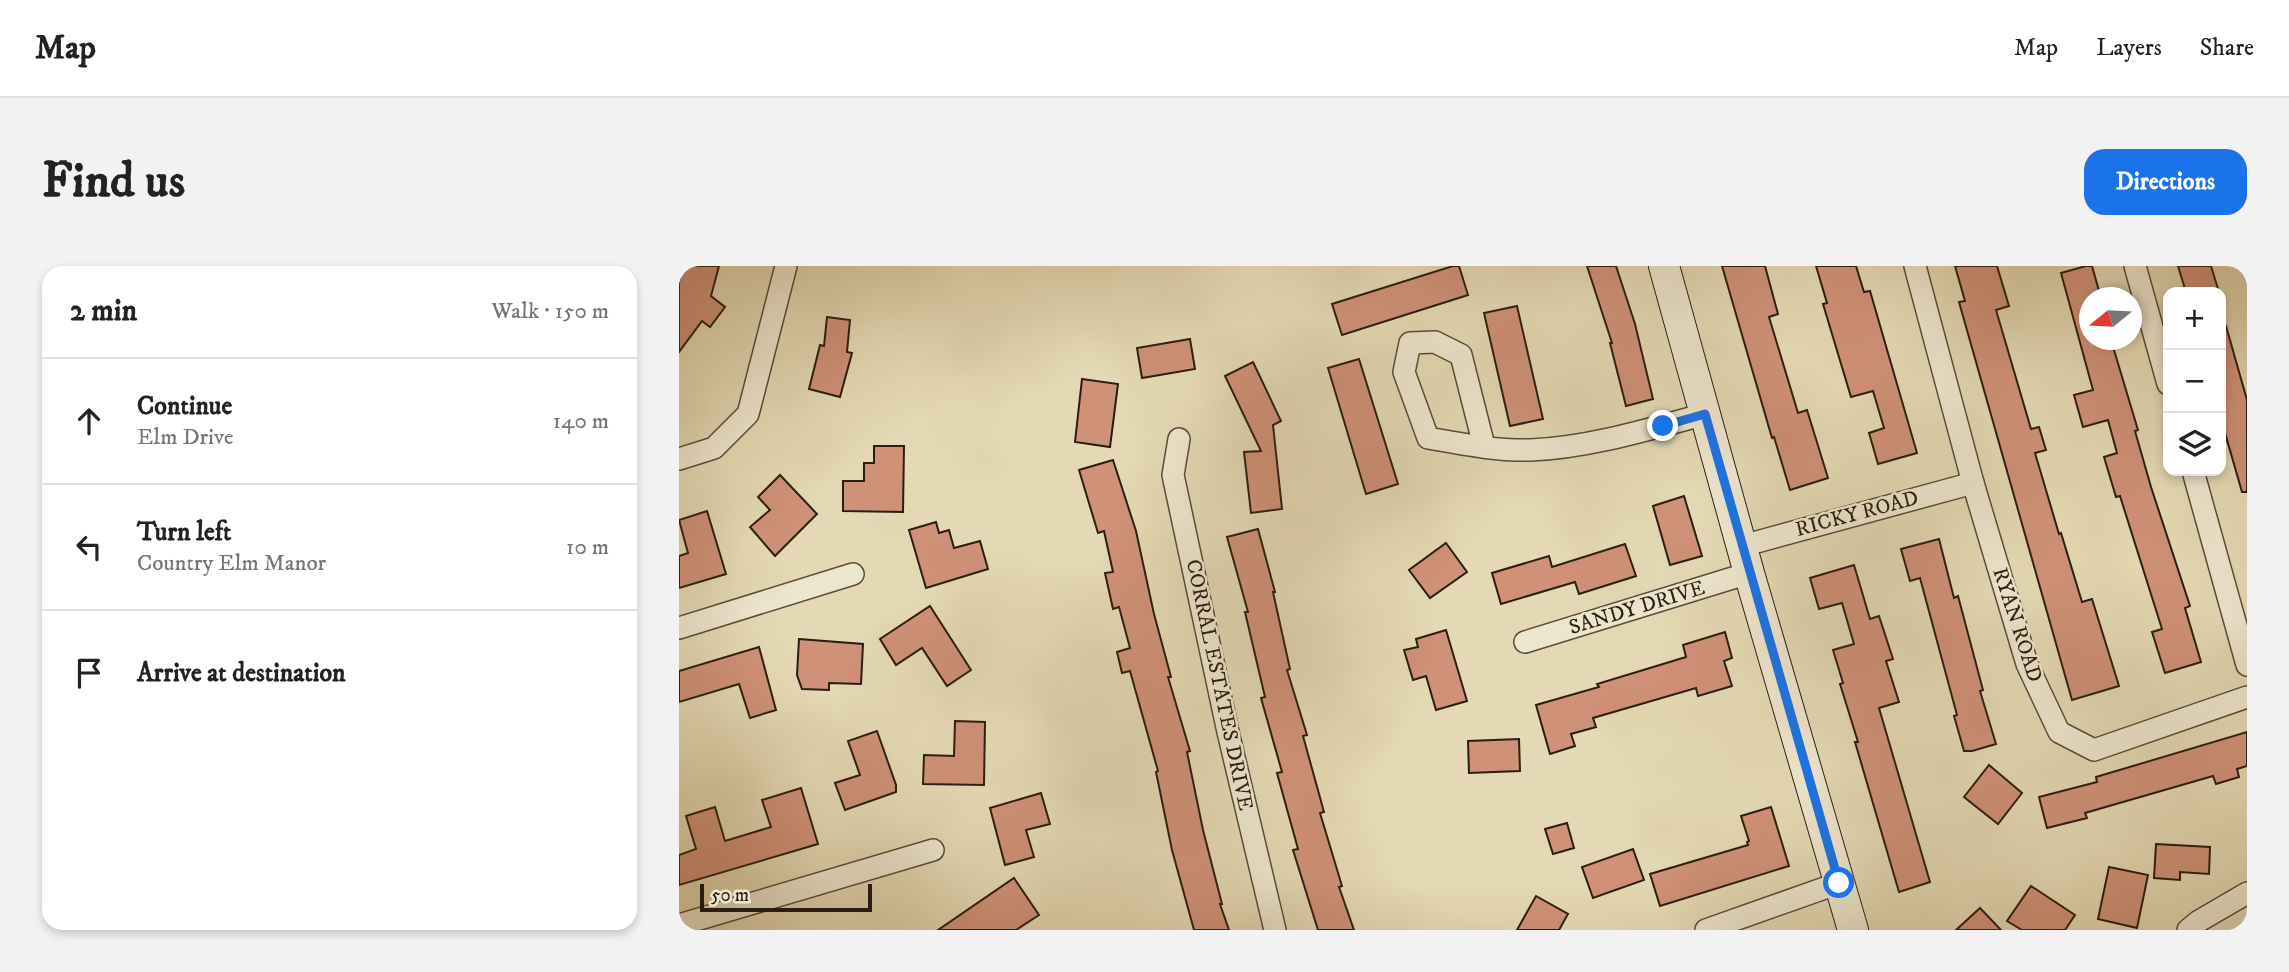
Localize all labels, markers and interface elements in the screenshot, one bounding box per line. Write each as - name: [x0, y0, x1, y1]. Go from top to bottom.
- text: Map: [35, 28, 96, 69]
- text: Map: [2014, 33, 2058, 63]
- text: Layers: [2096, 33, 2162, 63]
- text: Share: [2200, 33, 2254, 63]
- button: Directions: [2084, 149, 2247, 215]
- text: Find us: [42, 151, 185, 213]
- north arrow: [2079, 287, 2142, 350]
- map controls: [2163, 287, 2226, 476]
- button: +: [2163, 287, 2226, 350]
- text: 2 min: [70, 293, 137, 330]
- text: Walk · 150 m: [492, 297, 609, 326]
- button: −: [2163, 350, 2226, 413]
- text: Continue: [137, 390, 232, 423]
- icon: ahead: [70, 402, 108, 440]
- text: 140 m: [553, 407, 609, 436]
- route end: [1647, 410, 1678, 441]
- button: layers: [2163, 413, 2226, 476]
- text: Elm Drive: [137, 423, 234, 452]
- street label: RICKY ROAD: [1793, 485, 1921, 543]
- text: Turn left: [137, 516, 231, 549]
- icon: left: [70, 528, 108, 566]
- text: 10 m: [566, 533, 609, 562]
- text: Country Elm Manor: [137, 549, 326, 578]
- street label: CORRAL ESTATES DRIVE: [1180, 557, 1258, 813]
- street label: RYAN ROAD: [1986, 564, 2048, 686]
- street label: SANDY DRIVE: [1566, 575, 1708, 641]
- icon: arrive: [70, 654, 108, 692]
- text: Arrive at destination: [137, 657, 346, 690]
- route start: [1823, 867, 1854, 898]
- scale bar: [700, 881, 871, 913]
- text: 50 m: [711, 884, 749, 907]

